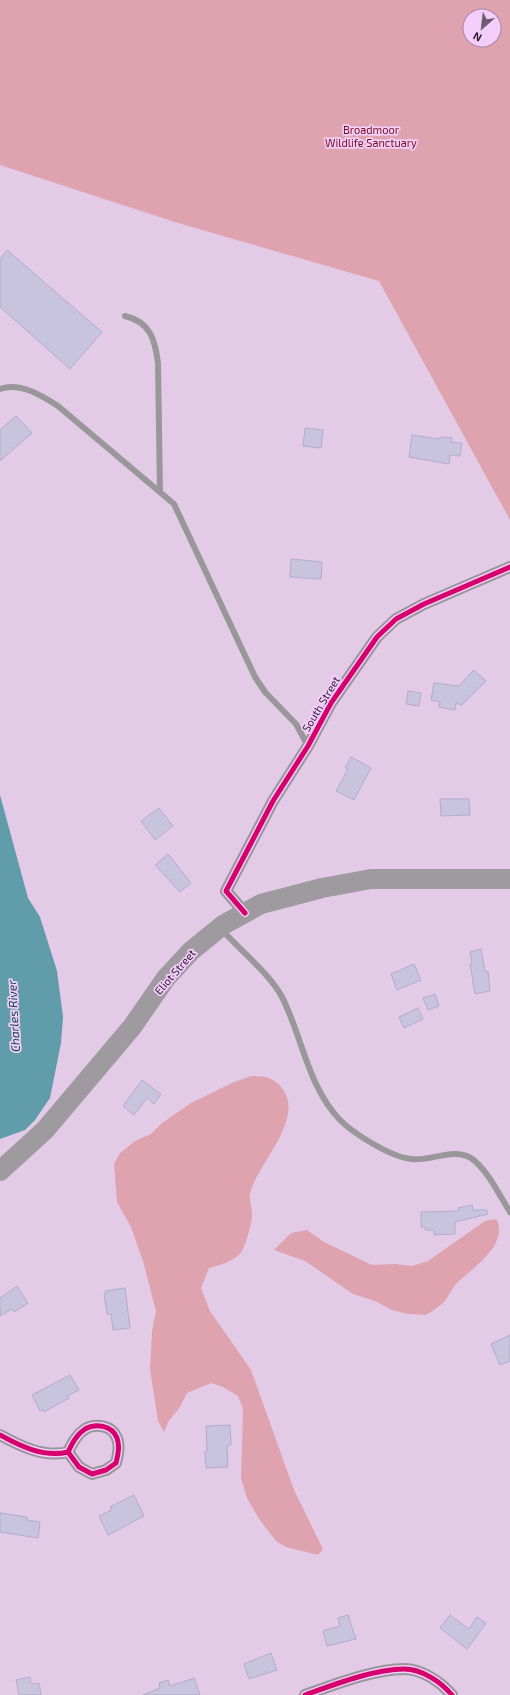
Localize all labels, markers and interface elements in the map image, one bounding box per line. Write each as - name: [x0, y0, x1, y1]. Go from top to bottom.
- north arrow: [462, 8, 502, 48]
- text: N: [470, 30, 484, 45]
- park label: Broadmoor Wildlife Sanctuary: [325, 123, 417, 149]
- street label: South Street: [299, 674, 342, 734]
- street label: Eliot Street: [151, 946, 198, 997]
- water label: Charles River: [4, 979, 22, 1052]

